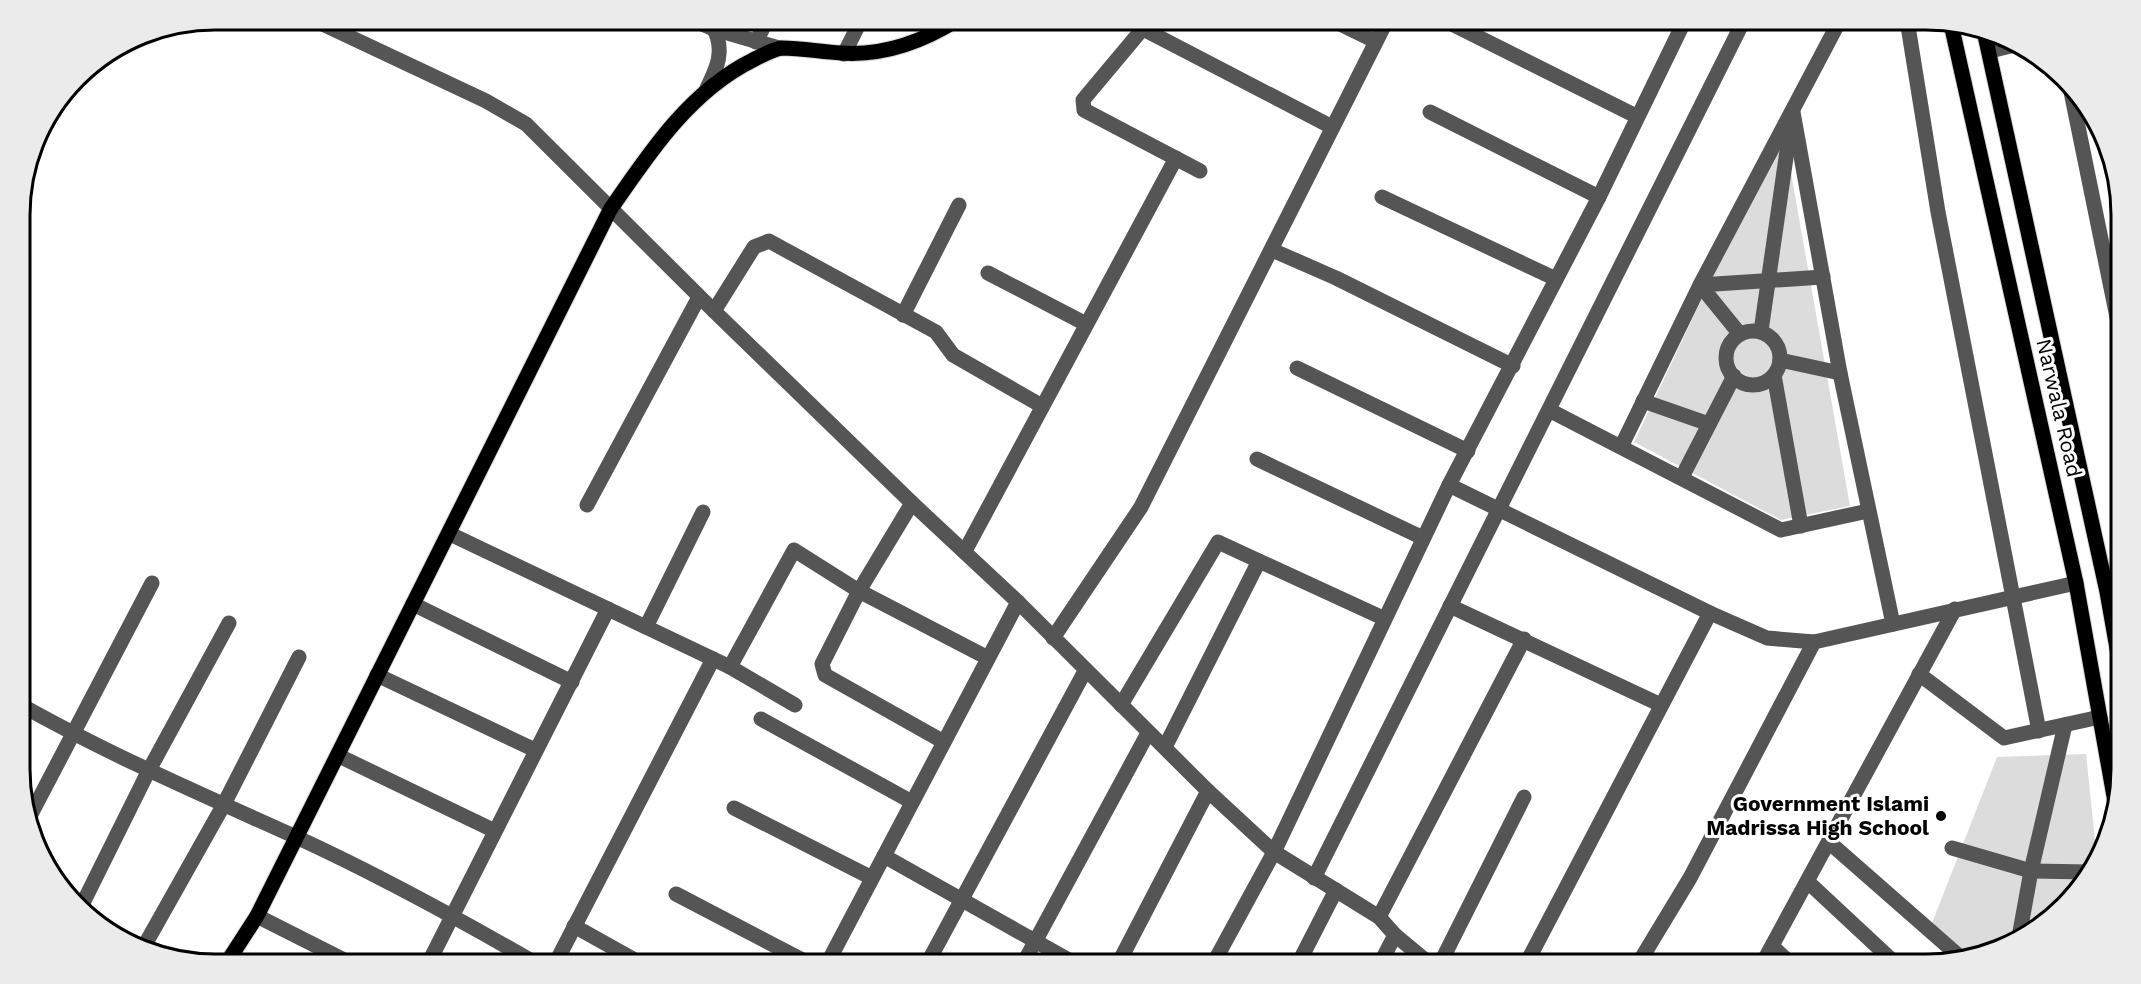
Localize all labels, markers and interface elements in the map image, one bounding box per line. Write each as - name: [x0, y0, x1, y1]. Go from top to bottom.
- street label: Narwala Road: [2031, 336, 2088, 479]
- place label: Government Islami Madrissa High School: [1706, 791, 1929, 840]
- marker: Government Islami Madrissa High School: [1934, 809, 1948, 823]

